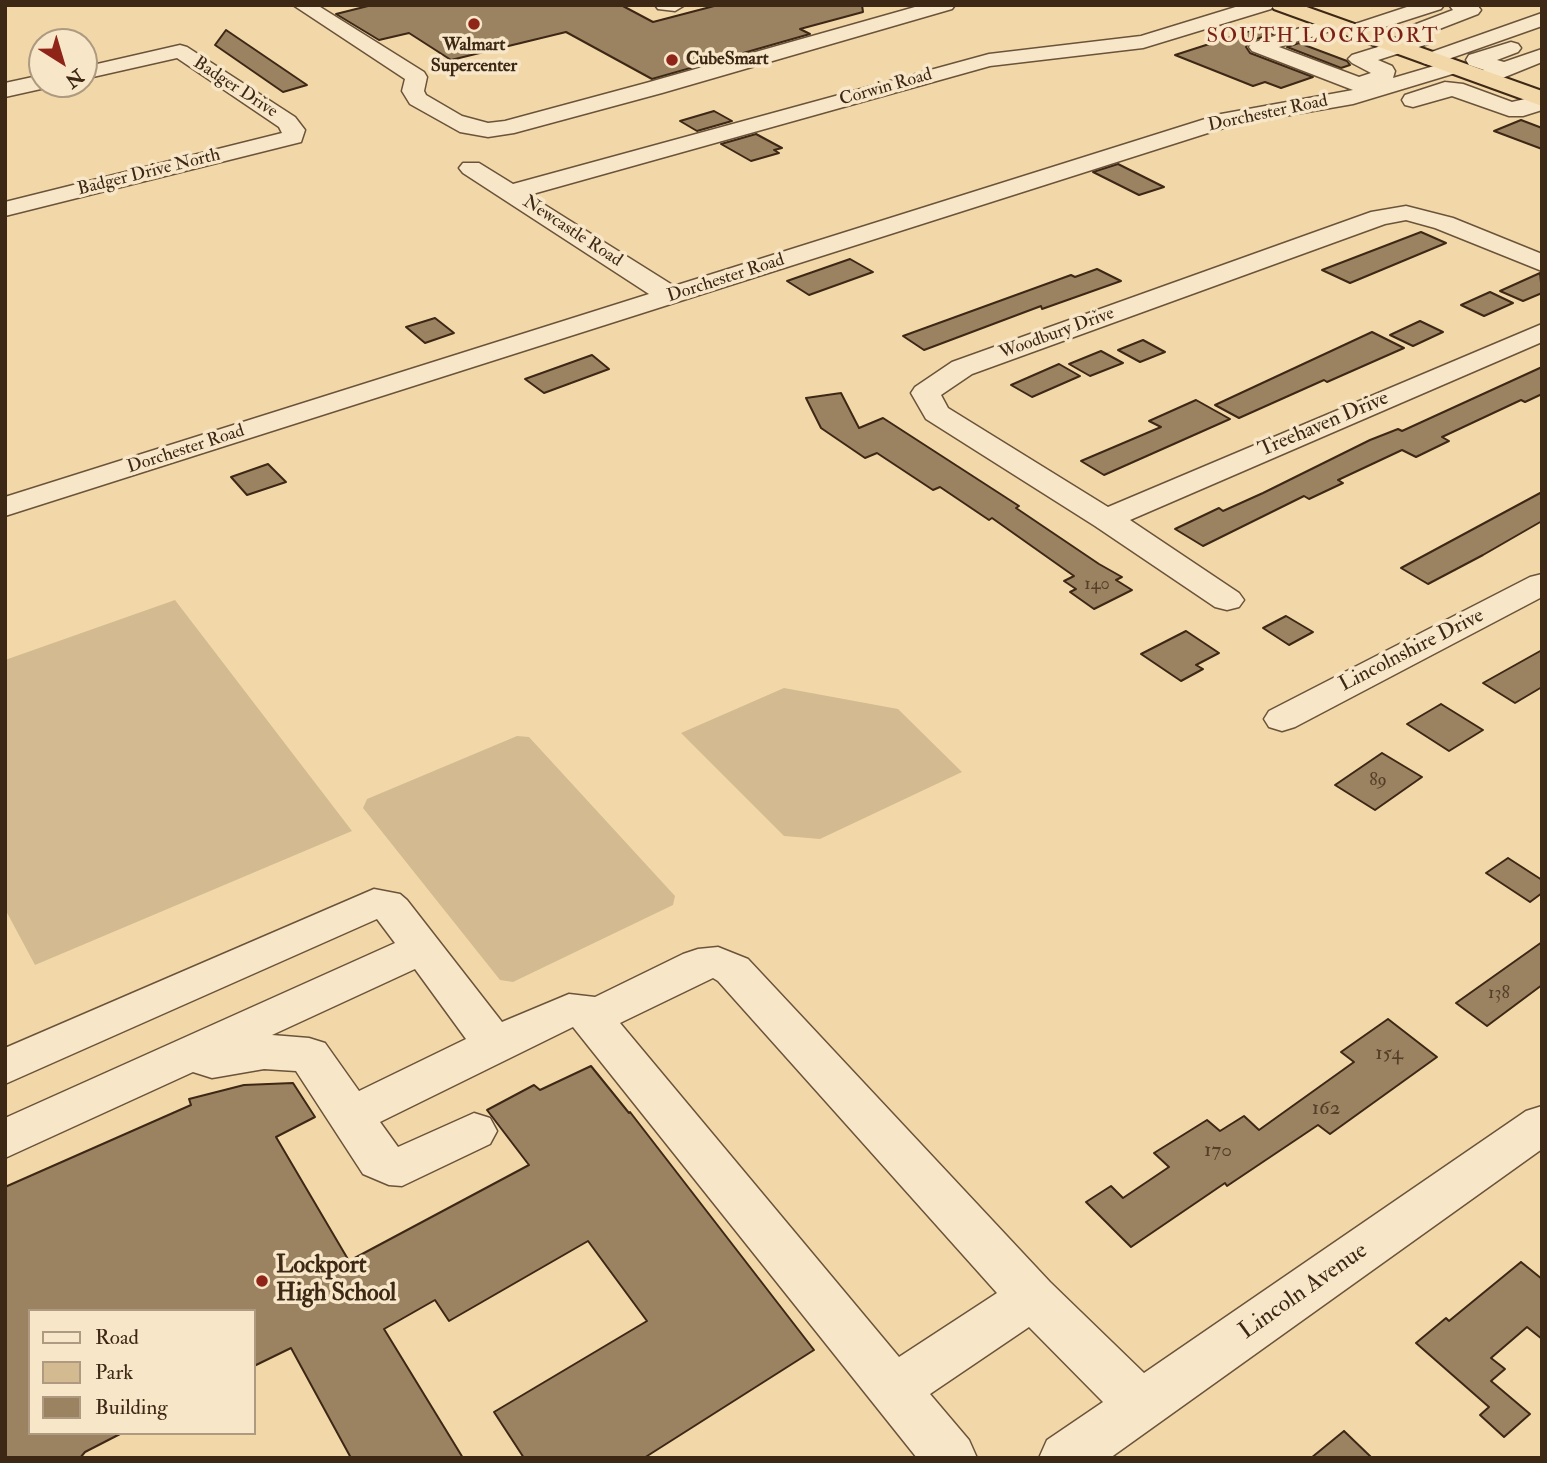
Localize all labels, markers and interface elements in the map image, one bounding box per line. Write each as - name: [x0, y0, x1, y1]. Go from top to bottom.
- marker: Walmart Supercenter: [466, 16, 482, 32]
- district label: SOUTH LOCKPORT: [1208, 24, 1438, 50]
- north arrow: [28, 28, 98, 98]
- place label: Walmart Supercenter: [431, 35, 517, 78]
- place label: CubeSmart: [686, 49, 769, 71]
- marker: CubeSmart: [664, 52, 680, 68]
- street label: Badger Drive: [189, 53, 281, 123]
- text: N: [60, 63, 88, 93]
- street label: Corwin Road: [837, 65, 935, 111]
- street label: Dorchester Road: [1206, 91, 1330, 137]
- street label: Badger Drive North: [75, 145, 223, 201]
- street label: Newcastle Road: [518, 192, 626, 272]
- street label: Dorchester Road: [665, 250, 787, 308]
- street label: Woodbury Drive: [997, 303, 1117, 365]
- street label: Treehaven Drive: [1255, 386, 1393, 464]
- street label: Dorchester Road: [125, 421, 247, 479]
- house number: 140: [1084, 574, 1110, 596]
- street label: Lincolnshire Drive: [1335, 604, 1489, 698]
- house number: 89: [1369, 770, 1387, 792]
- house number: 138: [1488, 983, 1510, 1005]
- house number: 154: [1375, 1041, 1403, 1067]
- house number: 162: [1312, 1096, 1340, 1122]
- house number: 170: [1204, 1138, 1232, 1164]
- street label: Lincoln Avenue: [1234, 1237, 1374, 1347]
- place label: Lockport High School: [276, 1253, 396, 1309]
- marker: Lockport High School: [254, 1273, 270, 1289]
- legend: [28, 1309, 256, 1435]
- text: Road: [95, 1324, 139, 1351]
- text: Park: [95, 1359, 133, 1386]
- text: Building: [95, 1394, 168, 1421]

